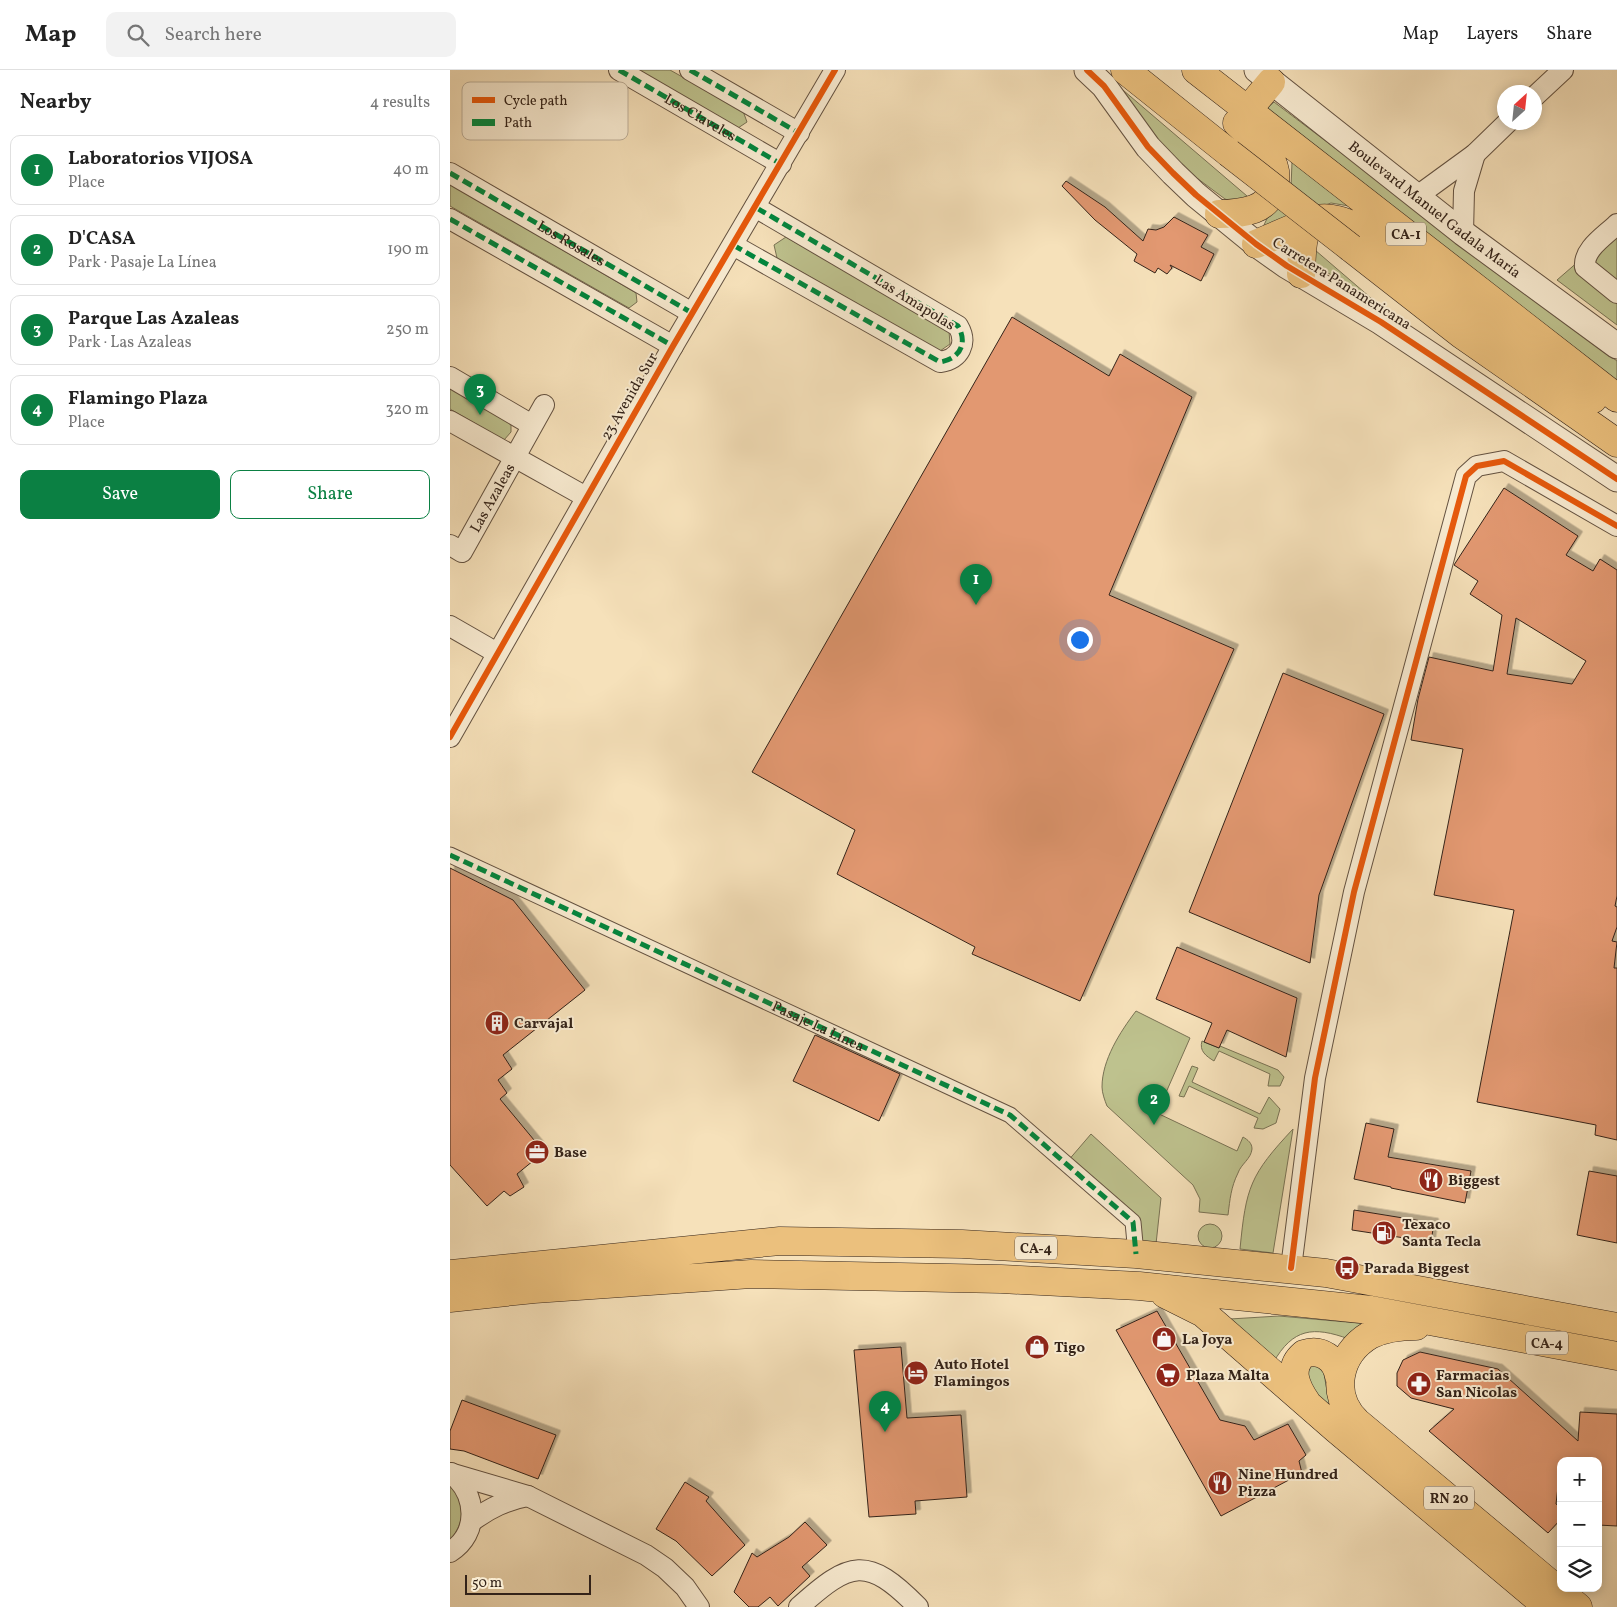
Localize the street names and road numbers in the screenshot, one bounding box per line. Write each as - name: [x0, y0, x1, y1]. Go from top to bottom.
- street label: Los Claveles: [660, 89, 739, 148]
- street label: Boulevard Manuel Gadala María: [1343, 137, 1525, 284]
- street label: Los Rosales: [532, 216, 608, 272]
- road number: CA-1: [1386, 222, 1426, 245]
- street label: Carretera Panamericana: [1268, 233, 1415, 336]
- street label: Las Amapolas: [870, 270, 959, 336]
- street label: 23 Avenida Sur: [597, 349, 664, 445]
- street label: Las Azaleas: [466, 460, 521, 537]
- street label: Pasaje La Línea: [768, 997, 867, 1058]
- road number: CA-4: [1015, 1236, 1057, 1260]
- road number: CA-4: [1526, 1332, 1568, 1354]
- road number: RN 20: [1424, 1486, 1474, 1510]

